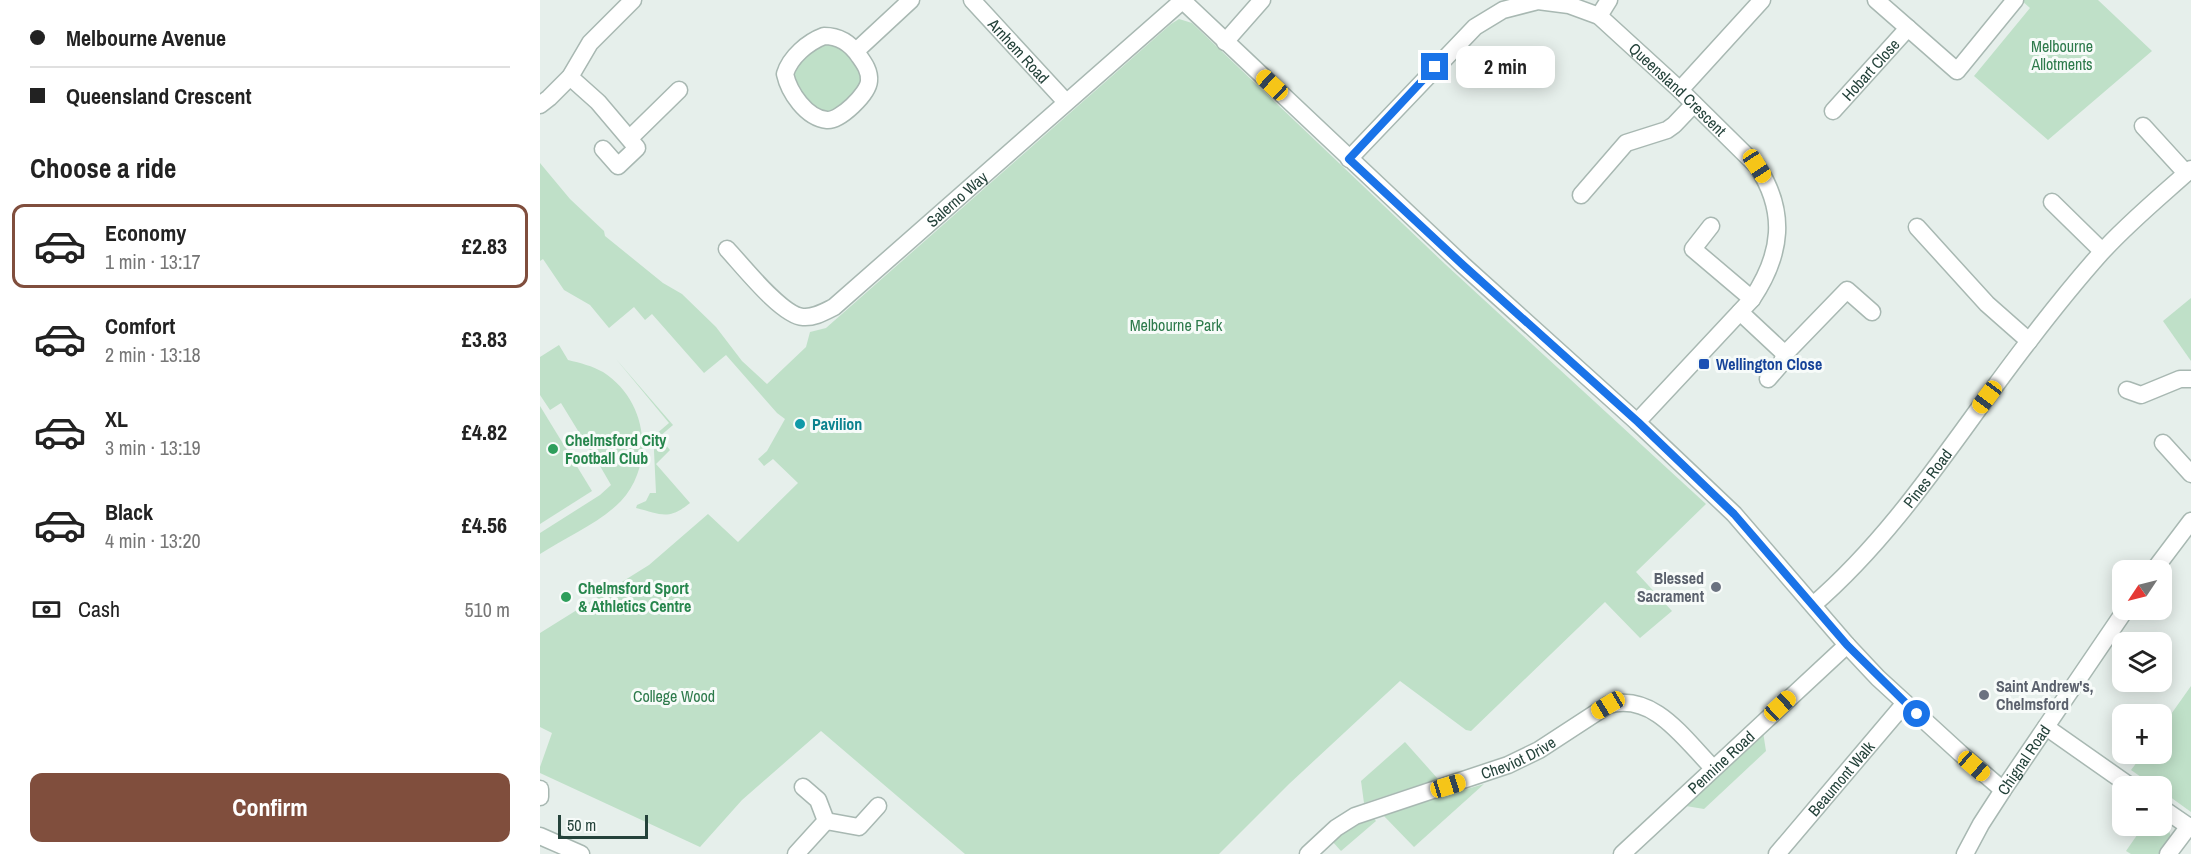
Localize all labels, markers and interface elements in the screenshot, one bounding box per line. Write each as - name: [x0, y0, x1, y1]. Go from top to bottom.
- street label: Arnhem Road: [983, 13, 1054, 88]
- text: Melbourne Avenue: [66, 23, 226, 53]
- street label: Hobart Close: [1837, 34, 1904, 105]
- park label: Melbourne Allotments: [2030, 35, 2093, 75]
- street label: Queensland Crescent: [1624, 38, 1732, 141]
- callout: 2 min: [1456, 46, 1555, 88]
- route end: [1421, 53, 1448, 80]
- text: 2 min: [1484, 53, 1527, 80]
- car: [1253, 66, 1291, 104]
- text: Queensland Crescent: [66, 81, 251, 111]
- car: [1740, 146, 1774, 186]
- text: Choose a ride: [30, 150, 176, 186]
- street label: Salerno Way: [922, 166, 992, 232]
- text: Economy: [105, 218, 186, 248]
- icon: car: [33, 219, 87, 273]
- text: £2.83: [462, 231, 507, 261]
- text: 1 min · 13:17: [105, 248, 201, 275]
- text: Comfort: [105, 311, 175, 341]
- icon: car: [33, 312, 87, 366]
- park label: Melbourne Park: [1130, 314, 1223, 336]
- text: £3.83: [462, 324, 507, 354]
- text: 2 min · 13:18: [105, 341, 201, 368]
- place label: Wellington Close: [1716, 353, 1822, 375]
- marker: Wellington Close: [1697, 357, 1711, 371]
- car: [1969, 377, 2005, 417]
- text: XL: [105, 404, 128, 434]
- icon: car: [33, 405, 87, 459]
- place label: Pavilion: [812, 413, 862, 435]
- text: £4.82: [462, 417, 507, 447]
- marker: Pavilion: [793, 417, 807, 431]
- place label: Chelmsford City Football Club: [565, 429, 667, 469]
- text: 3 min · 13:19: [105, 434, 201, 461]
- marker: Chelmsford City Football Club: [546, 442, 560, 456]
- street label: Pines Road: [1898, 444, 1957, 512]
- text: Black: [105, 497, 153, 527]
- icon: car: [33, 498, 87, 552]
- text: £4.56: [462, 510, 507, 540]
- text: 4 min · 13:20: [105, 527, 201, 554]
- north arrow: [2112, 560, 2172, 620]
- map controls: [2112, 560, 2172, 836]
- place label: Blessed Sacrament: [1637, 567, 1705, 607]
- place label: Chelmsford Sport & Athletics Centre: [578, 577, 691, 617]
- marker: Blessed Sacrament: [1709, 580, 1723, 594]
- marker: Chelmsford Sport & Athletics Centre: [559, 590, 573, 604]
- icon: cash: [30, 593, 63, 626]
- text: Cash: [78, 594, 120, 624]
- text: 510 m: [464, 596, 510, 623]
- button: layers: [2112, 632, 2172, 692]
- place label: Saint Andrew's, Chelmsford: [1996, 675, 2093, 715]
- park label: College Wood: [633, 685, 715, 707]
- car: [1761, 687, 1799, 725]
- car: [1588, 688, 1628, 722]
- marker: Saint Andrew's, Chelmsford: [1977, 688, 1991, 702]
- route start: [1903, 700, 1930, 727]
- button: +: [2112, 704, 2172, 764]
- street label: Chignal Road: [1992, 720, 2055, 799]
- street label: Pennine Road: [1683, 725, 1759, 799]
- street label: Cheviot Drive: [1478, 731, 1560, 784]
- street label: Beaumont Walk: [1803, 736, 1879, 821]
- car: [1955, 747, 1993, 785]
- car: [1428, 772, 1468, 800]
- button: Confirm: [30, 773, 510, 842]
- button: −: [2112, 776, 2172, 836]
- scale bar: [558, 812, 648, 840]
- text: 50 m: [567, 814, 596, 836]

